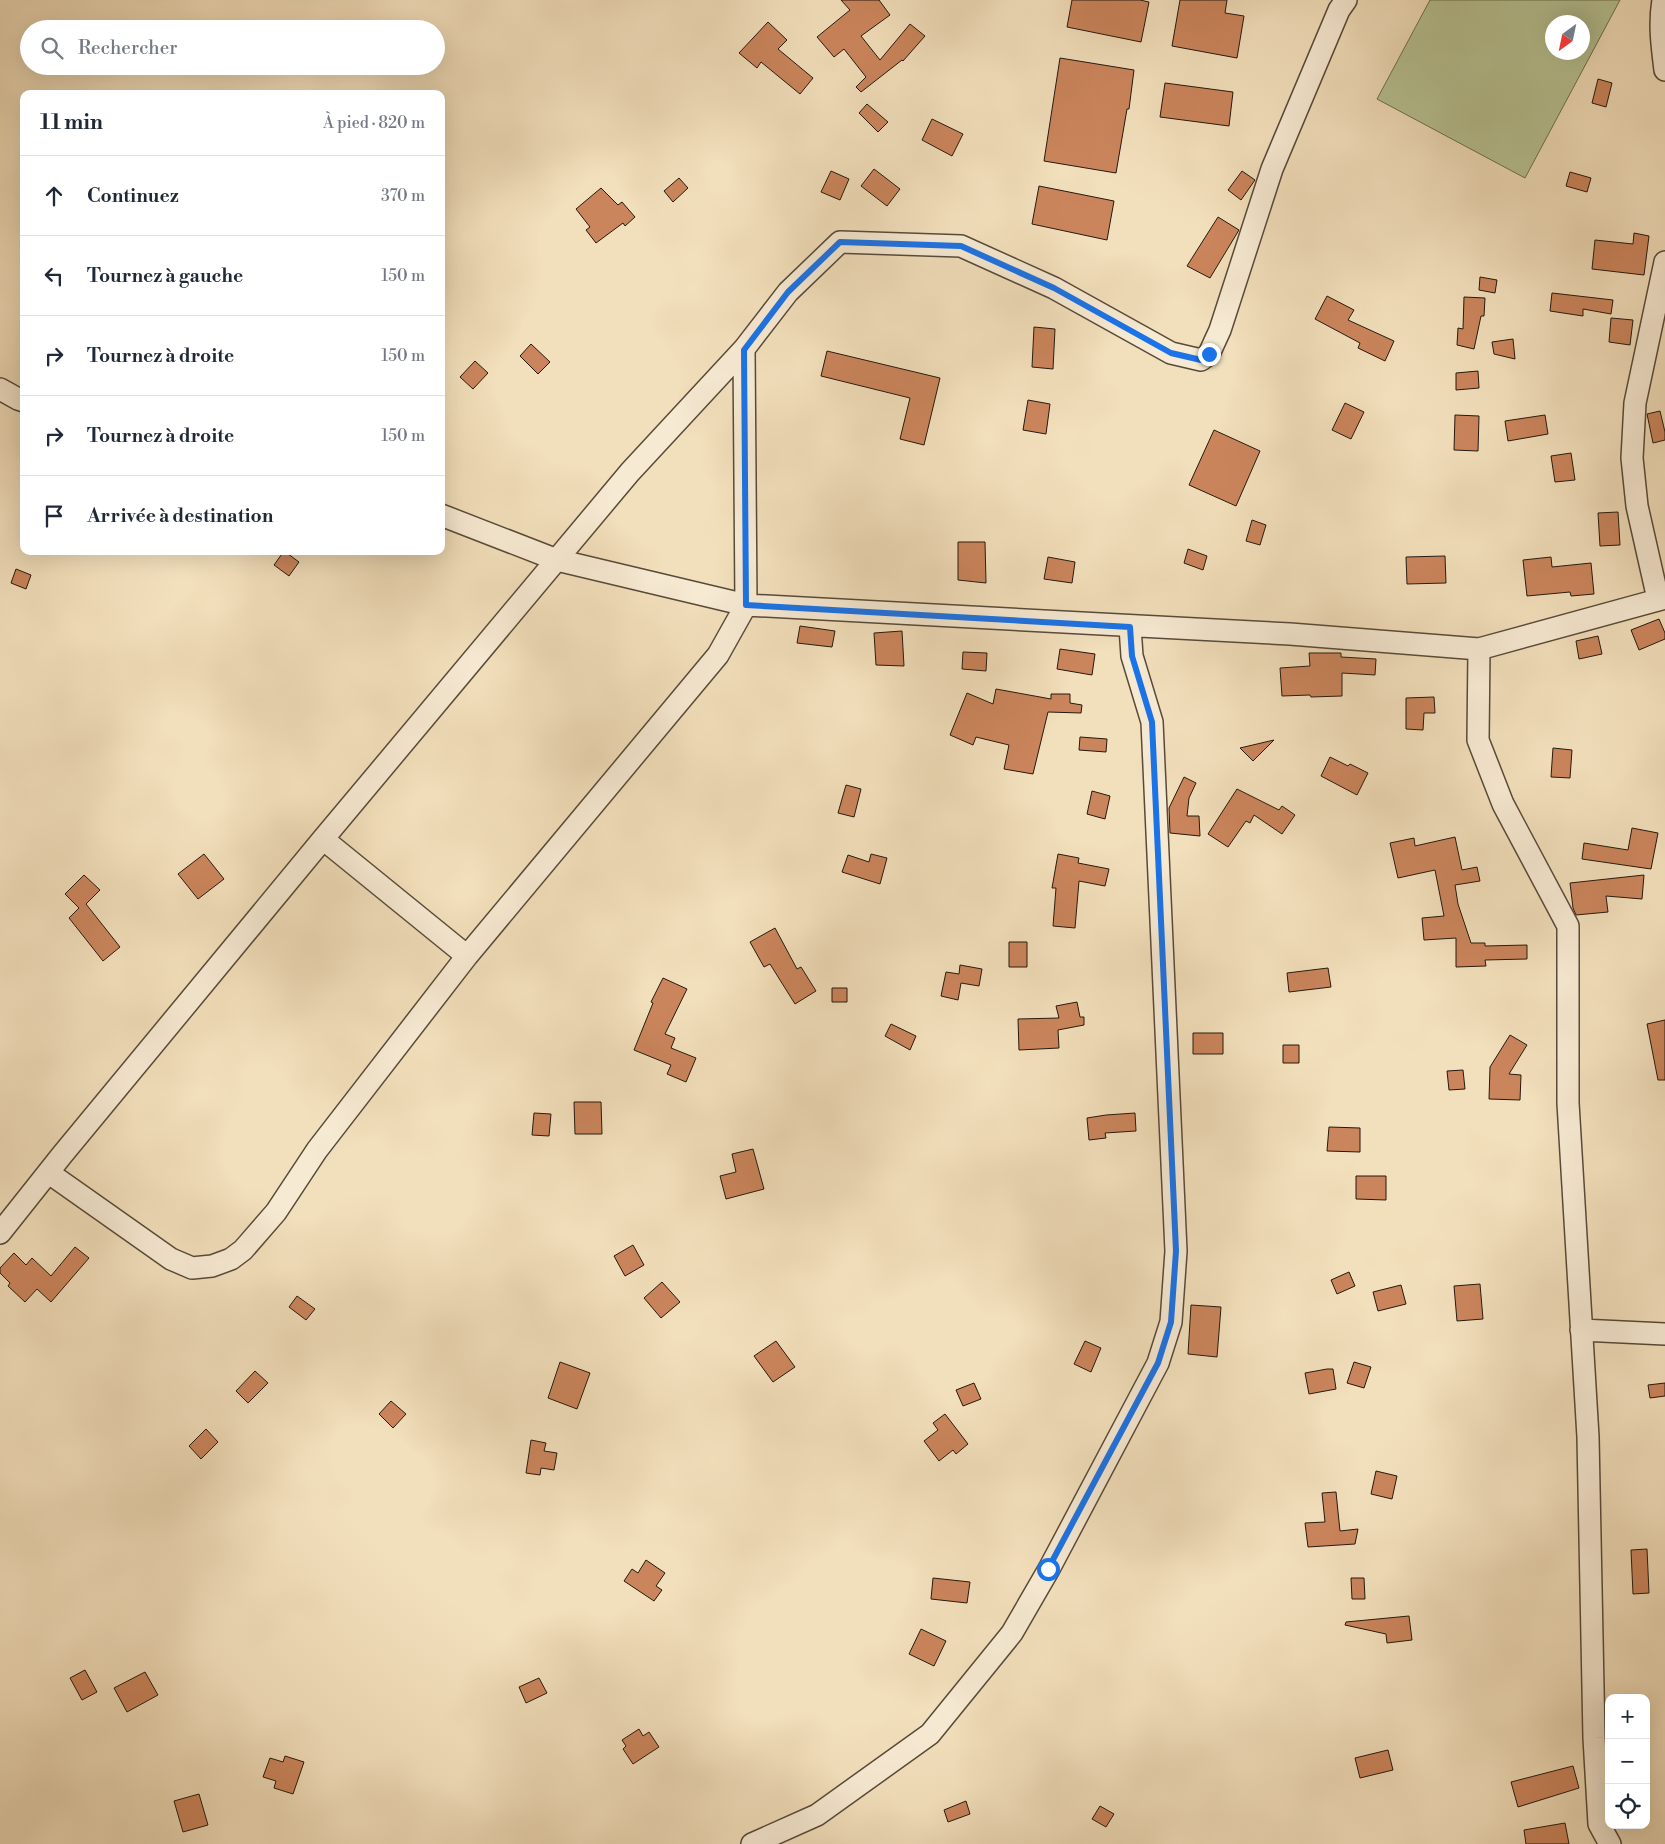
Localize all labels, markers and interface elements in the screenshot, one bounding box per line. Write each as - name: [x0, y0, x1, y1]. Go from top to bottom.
- north arrow: [1545, 15, 1590, 60]
- search box: [20, 20, 445, 75]
- icon: search: [38, 34, 66, 62]
- text: Rechercher: [78, 36, 177, 60]
- text: 11 min: [40, 110, 103, 136]
- text: À pied · 820 m: [323, 113, 425, 133]
- icon: ahead: [40, 182, 68, 210]
- text: Continuez: [87, 184, 179, 208]
- text: 370 m: [381, 186, 425, 206]
- icon: left: [40, 262, 68, 290]
- text: Tournez à gauche: [87, 264, 243, 288]
- text: 150 m: [381, 266, 425, 286]
- icon: right: [40, 342, 68, 370]
- route end: [1198, 343, 1221, 366]
- text: Tournez à droite: [87, 344, 234, 368]
- text: 150 m: [381, 346, 425, 366]
- icon: right: [40, 422, 68, 450]
- text: Tournez à droite: [87, 424, 234, 448]
- text: 150 m: [381, 426, 425, 446]
- icon: arrive: [40, 502, 68, 530]
- text: Arrivée à destination: [87, 504, 273, 528]
- route start: [1037, 1558, 1060, 1581]
- map controls: [1605, 1694, 1650, 1829]
- button: +: [1605, 1694, 1650, 1739]
- button: −: [1605, 1739, 1650, 1784]
- button: locate: [1605, 1784, 1650, 1829]

